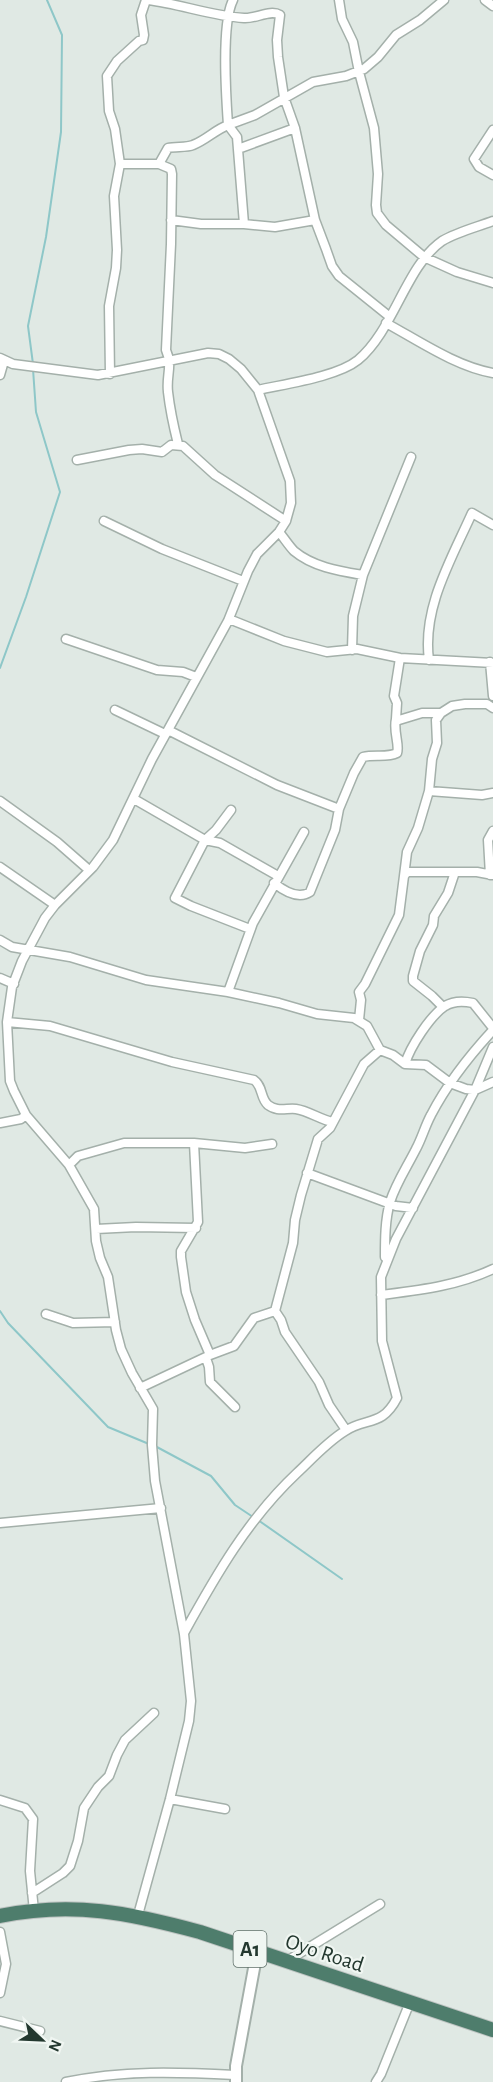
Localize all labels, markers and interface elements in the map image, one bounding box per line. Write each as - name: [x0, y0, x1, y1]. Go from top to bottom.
- street label: Oyo Road: [283, 1930, 367, 1976]
- road number: A1: [234, 1931, 266, 1967]
- north arrow: [12, 2010, 72, 2070]
- text: N: [45, 2037, 64, 2054]

